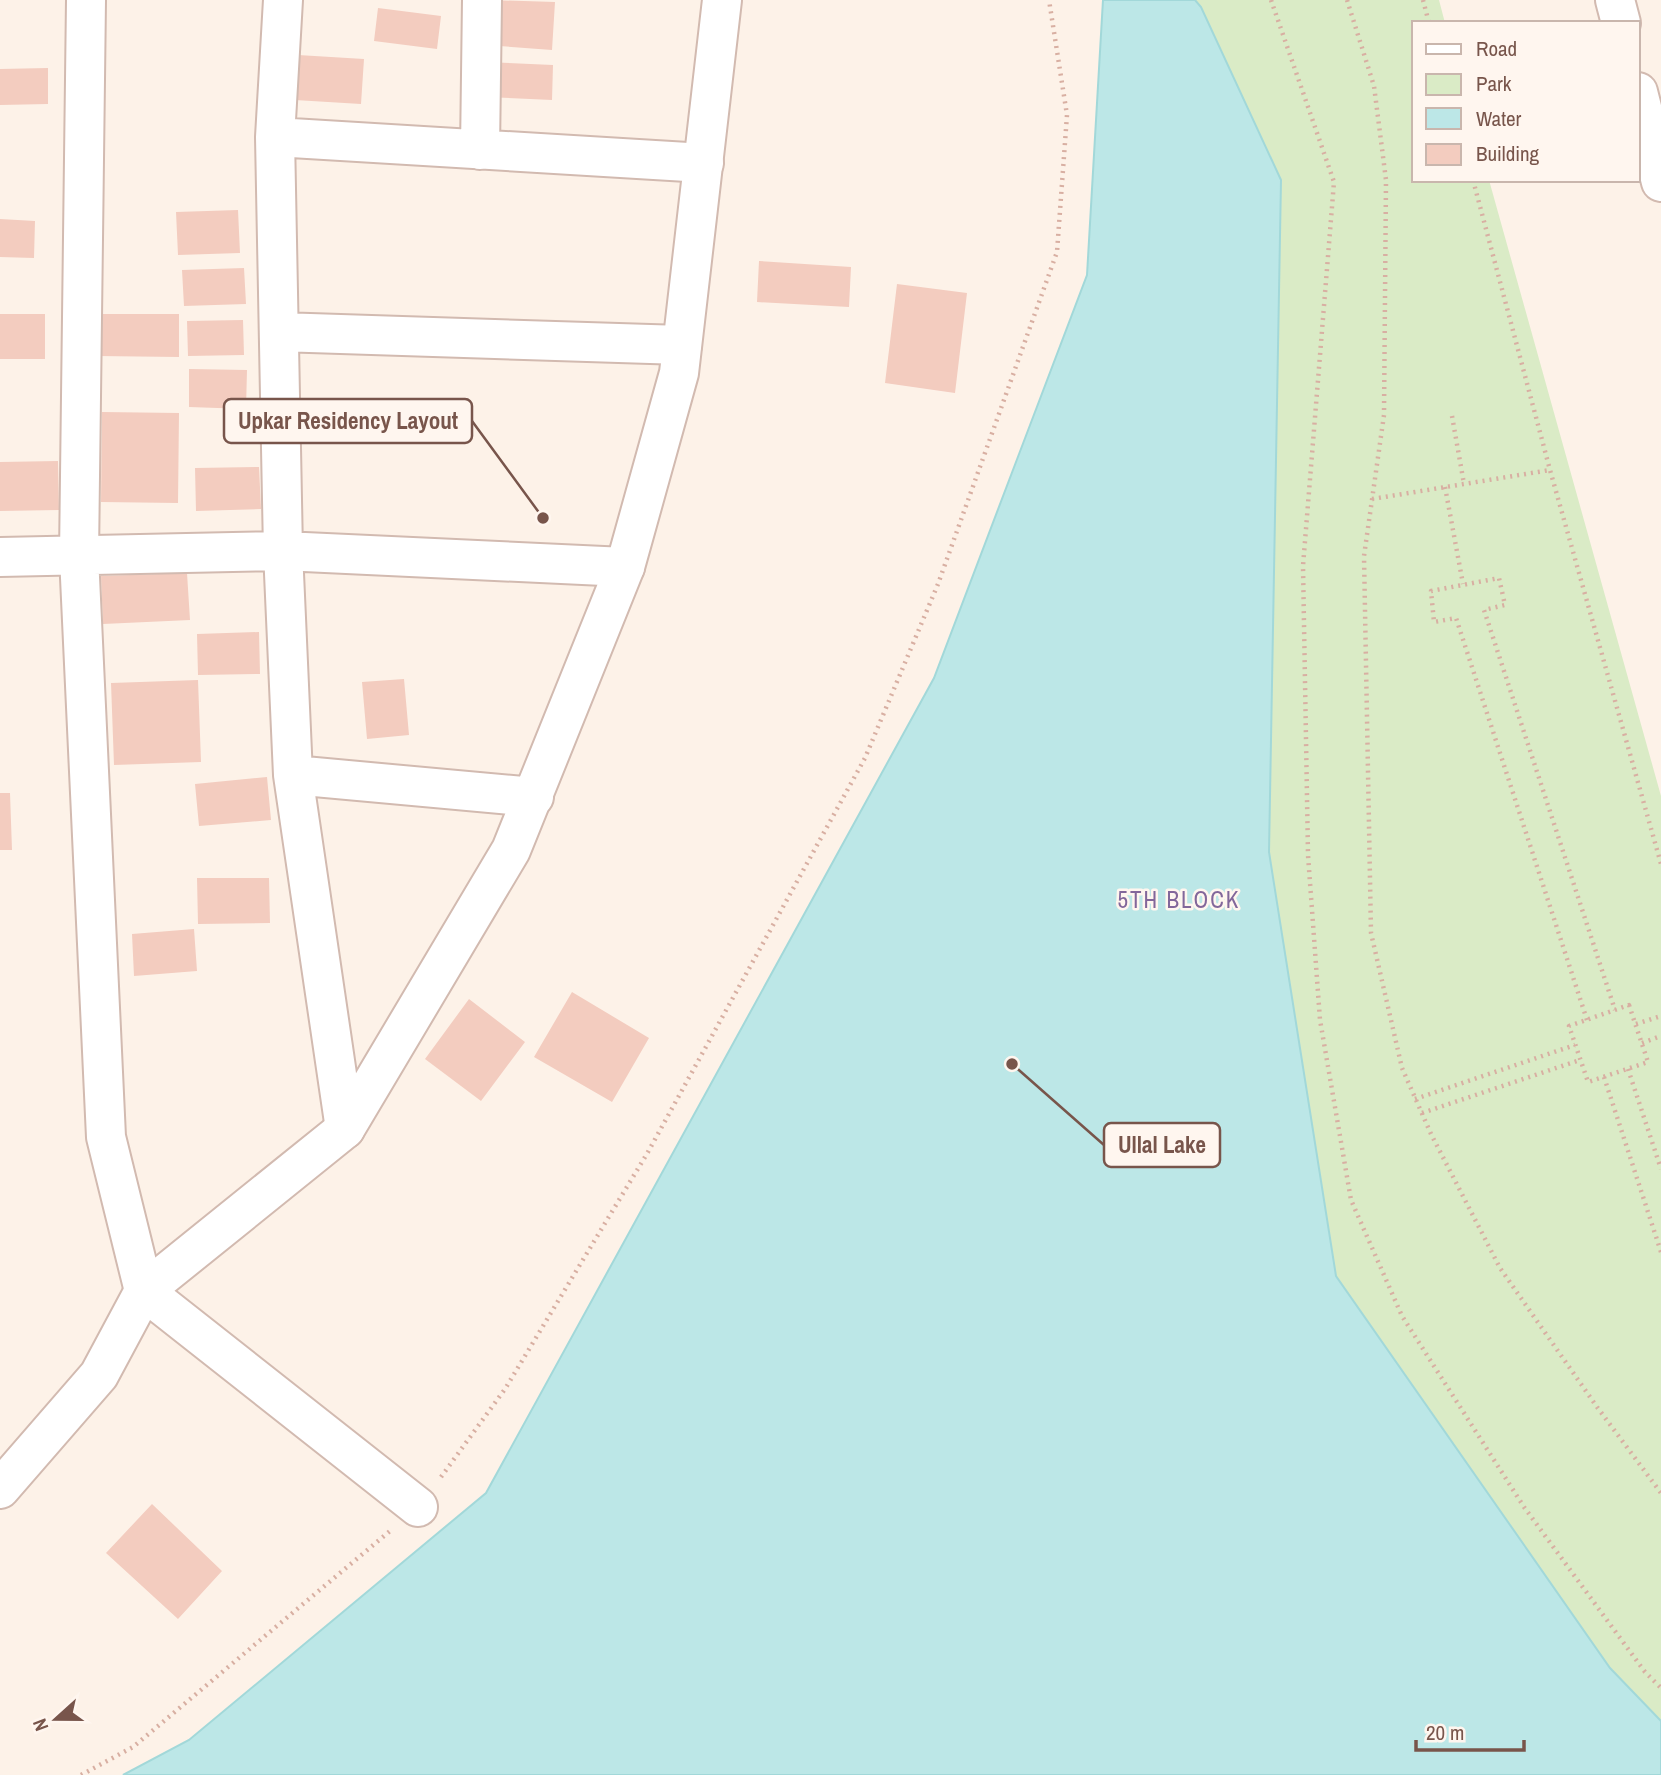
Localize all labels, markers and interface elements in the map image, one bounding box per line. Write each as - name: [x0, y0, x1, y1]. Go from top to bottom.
- legend: [1412, 21, 1640, 182]
- text: Road: [1476, 34, 1517, 63]
- text: Park: [1476, 69, 1512, 98]
- text: Water: [1476, 104, 1522, 133]
- text: Building: [1476, 139, 1540, 168]
- callout: Upkar Residency Layout: [224, 399, 472, 443]
- text: Upkar Residency Layout: [238, 405, 458, 436]
- district label: 5TH BLOCK: [1118, 884, 1240, 915]
- callout: Ullal Lake: [1104, 1123, 1220, 1167]
- text: Ullal Lake: [1118, 1129, 1206, 1160]
- north arrow: [21, 1684, 91, 1754]
- scale bar: [1416, 1708, 1524, 1752]
- text: N: [26, 1715, 54, 1735]
- text: 20 m: [1426, 1718, 1464, 1747]

